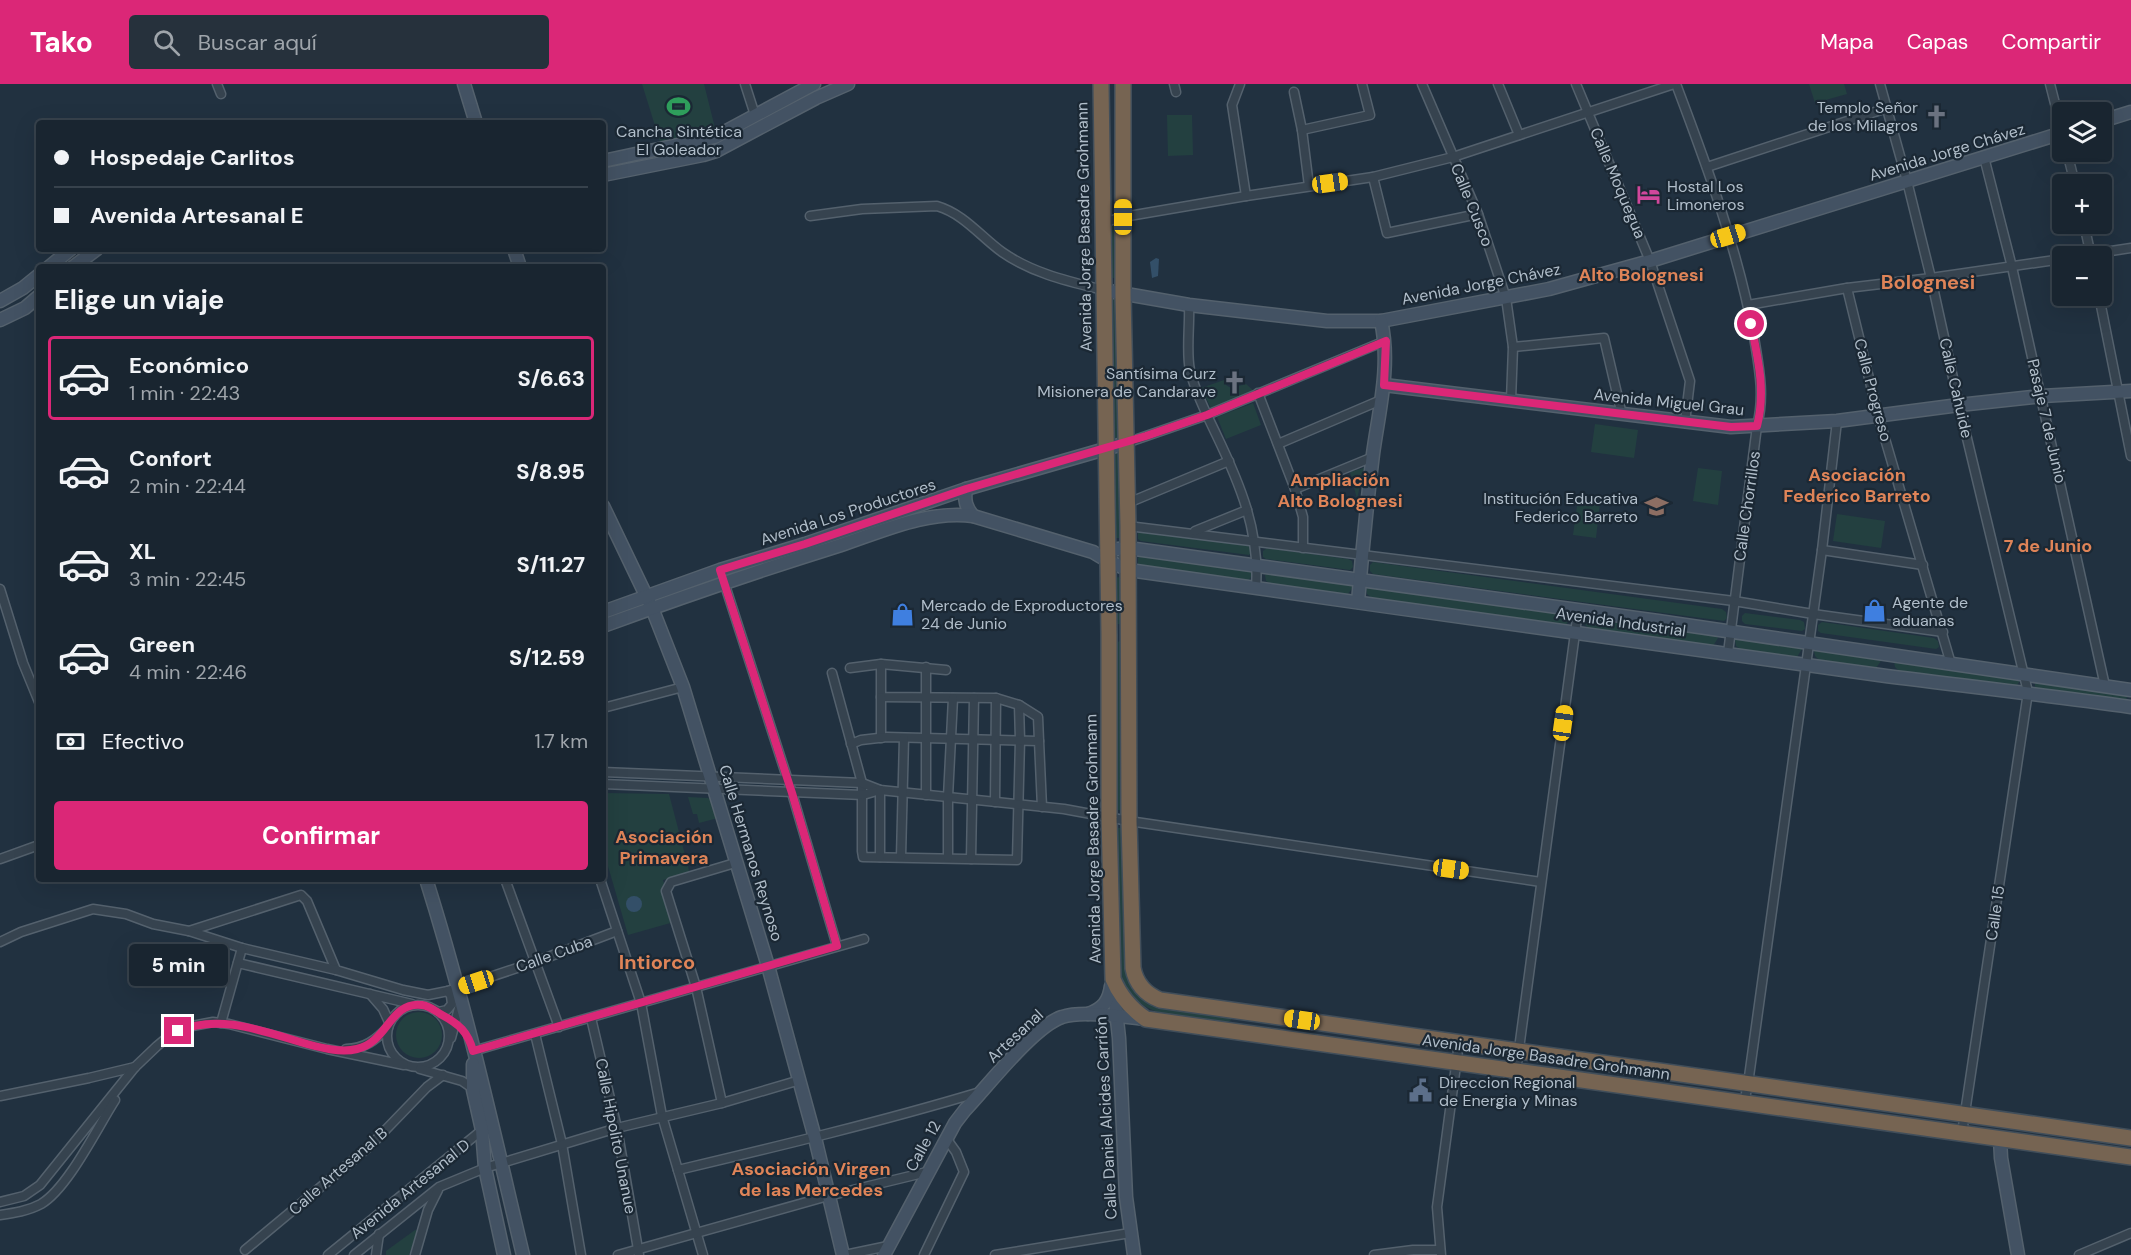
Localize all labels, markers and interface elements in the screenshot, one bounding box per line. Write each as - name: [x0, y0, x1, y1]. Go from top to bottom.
- search box: [129, 15, 549, 69]
- text: Tako: [30, 24, 93, 61]
- icon: search: [150, 26, 183, 59]
- text: Buscar aquí: [198, 28, 317, 57]
- text: Mapa: [1820, 28, 1874, 56]
- text: Capas: [1907, 28, 1968, 56]
- text: Compartir: [2001, 28, 2101, 56]
- sports icon: Cancha Sintética El Goleador: [666, 93, 692, 119]
- place label: Templo Señor de los Milagros: [1808, 97, 1918, 136]
- street label: Avenida Jorge Basadre Grohmann: [1071, 102, 1097, 352]
- map controls: [2052, 102, 2112, 306]
- button: layers: [2052, 102, 2112, 162]
- church icon: Templo Señor de los Milagros: [1923, 103, 1949, 129]
- street label: Avenida Jorge Chávez: [1867, 118, 2027, 186]
- place label: Cancha Sintética El Goleador: [616, 121, 742, 160]
- street label: Calle Moquegua: [1585, 124, 1651, 242]
- text: Hospedaje Carlitos: [90, 143, 295, 172]
- street label: Calle Cusco: [1446, 160, 1498, 250]
- car: [1311, 172, 1349, 194]
- button: +: [2052, 174, 2112, 234]
- place label: Hostal Los Limoneros: [1667, 176, 1744, 215]
- hotel icon: Hostal Los Limoneros: [1636, 182, 1662, 208]
- car: [1114, 199, 1132, 235]
- text: Avenida Artesanal E: [90, 201, 304, 230]
- car: [1708, 222, 1748, 250]
- button: −: [2052, 246, 2112, 306]
- street label: Avenida Jorge Chávez: [1400, 258, 1562, 310]
- district label: Alto Bolognesi: [1578, 263, 1704, 287]
- district label: Bolognesi: [1881, 269, 1975, 295]
- text: Elige un viaje: [54, 282, 224, 317]
- route start: [1737, 310, 1764, 337]
- street label: Calle Progreso: [1849, 336, 1897, 444]
- street label: Calle Cahuide: [1934, 336, 1978, 440]
- icon: car: [57, 351, 111, 405]
- text: Económico: [129, 351, 249, 380]
- street label: Pasaje 7 de Junio: [2022, 357, 2072, 485]
- place label: Santísima Curz Misionera de Candarave: [1037, 363, 1216, 402]
- text: S/6.63: [518, 364, 585, 393]
- church icon: Santísima Curz Misionera de Candarave: [1221, 369, 1247, 395]
- text: 1 min · 22:43: [129, 380, 240, 406]
- street label: Avenida Miguel Grau: [1593, 384, 1745, 420]
- icon: car: [57, 444, 111, 498]
- text: Confort: [129, 444, 212, 473]
- street label: Calle Chorrillos: [1729, 450, 1765, 562]
- text: S/8.95: [516, 457, 585, 486]
- district label: Asociación Federico Barreto: [1783, 463, 1931, 508]
- district label: Ampliación Alto Bolognesi: [1277, 468, 1403, 513]
- text: 2 min · 22:44: [129, 473, 246, 499]
- street label: Avenida Los Productores: [757, 474, 939, 550]
- place label: Institución Educativa Federico Barreto: [1483, 488, 1638, 527]
- school or university icon: Institución Educativa Federico Barreto: [1643, 494, 1669, 520]
- district label: 7 de Junio: [2004, 534, 2092, 558]
- icon: car: [57, 537, 111, 591]
- text: XL: [129, 537, 156, 566]
- text: S/11.27: [516, 550, 585, 579]
- text: 3 min · 22:45: [129, 566, 246, 592]
- place label: Agente de aduanas: [1892, 592, 1968, 631]
- place label: Mercado de Exproductores 24 de Junio: [921, 595, 1123, 634]
- shop icon: Agente de aduanas: [1861, 598, 1887, 624]
- shop icon: Mercado de Exproductores 24 de Junio: [890, 601, 916, 627]
- street label: Avenida Industrial: [1555, 602, 1687, 642]
- icon: car: [57, 630, 111, 684]
- text: Green: [129, 630, 195, 659]
- text: S/12.59: [509, 643, 585, 672]
- text: 4 min · 22:46: [129, 659, 247, 685]
- car: [1552, 704, 1574, 742]
- street label: Avenida Jorge Basadre Grohmann: [1080, 714, 1106, 964]
- icon: cash: [54, 725, 87, 758]
- text: Efectivo: [102, 727, 184, 756]
- text: 1.7 km: [535, 728, 588, 754]
- street label: Calle Hermanos Reynoso: [714, 762, 788, 944]
- button: Confirmar: [54, 801, 588, 870]
- district label: Asociación Primavera: [615, 825, 713, 870]
- car: [1432, 858, 1470, 880]
- street label: Calle 15: [1981, 884, 2009, 942]
- street label: Calle Cuba: [513, 930, 595, 978]
- callout: 5 min: [128, 944, 228, 986]
- district label: Intiorco: [619, 949, 695, 975]
- text: 5 min: [152, 952, 205, 978]
- car: [456, 968, 496, 996]
- street label: Artesanal: [982, 1004, 1048, 1068]
- car: [1283, 1009, 1321, 1031]
- street label: Calle Daniel Alcides Carrión: [1090, 1016, 1122, 1220]
- route end: [164, 1017, 191, 1044]
- street label: Avenida Jorge Basadre Grohmann: [1421, 1029, 1671, 1085]
- street label: Calle Hipolito Unanue: [591, 1056, 641, 1216]
- place label: Direccion Regional de Energia y Minas: [1439, 1072, 1578, 1111]
- public building icon: Direccion Regional de Energia y Minas: [1408, 1078, 1434, 1104]
- street label: Calle 12: [901, 1117, 945, 1175]
- street label: Calle Artesanal B: [284, 1122, 392, 1220]
- street label: Avenida Artesanal D: [346, 1134, 474, 1244]
- district label: Asociación Virgen de las Mercedes: [732, 1157, 891, 1202]

